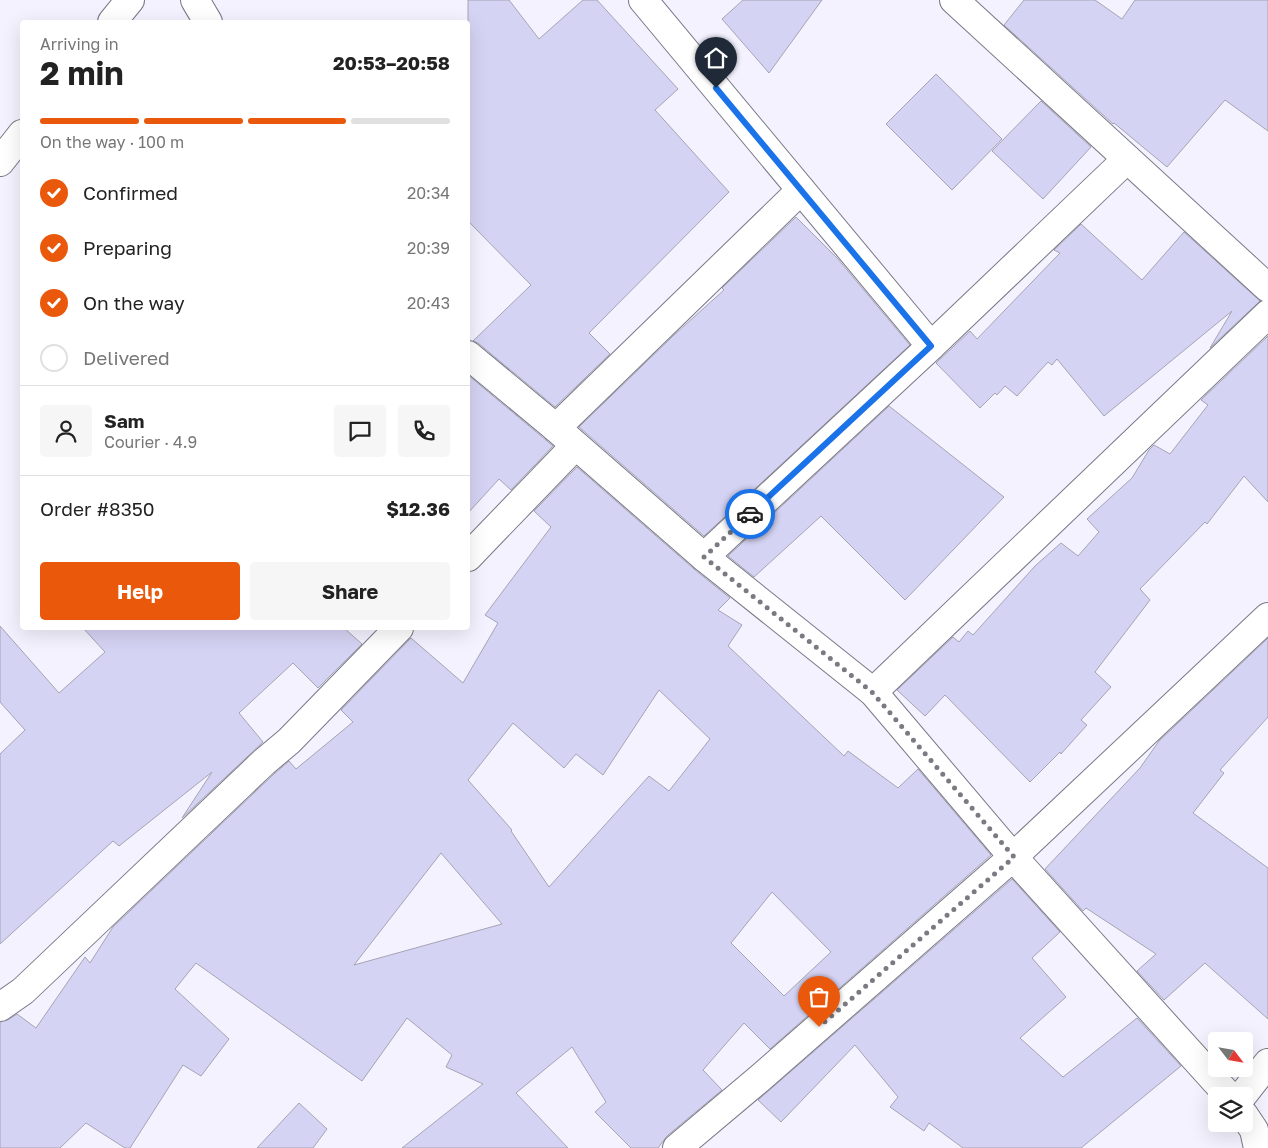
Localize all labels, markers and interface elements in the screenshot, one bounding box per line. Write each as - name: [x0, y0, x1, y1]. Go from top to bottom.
- text: Arriving in: [40, 34, 119, 54]
- pin: [695, 37, 737, 88]
- icon: home: [702, 44, 730, 72]
- text: 20:53–20:58: [333, 51, 450, 74]
- text: 2 min: [40, 54, 124, 92]
- text: On the way · 100 m: [40, 132, 184, 152]
- icon: check: [40, 179, 68, 207]
- text: Confirmed: [83, 181, 178, 204]
- text: 20:34: [407, 183, 450, 203]
- icon: check: [40, 234, 68, 262]
- text: Preparing: [83, 236, 172, 259]
- text: 20:39: [407, 238, 450, 258]
- icon: check: [40, 289, 68, 317]
- text: On the way: [83, 291, 185, 314]
- text: 20:43: [407, 293, 450, 313]
- text: Delivered: [83, 346, 170, 369]
- button: person: [40, 405, 92, 457]
- button: chat: [334, 405, 386, 457]
- button: phone: [398, 405, 450, 457]
- text: Sam: [104, 409, 144, 432]
- text: Courier · 4.9: [104, 432, 197, 452]
- courier: [725, 489, 775, 539]
- text: Order #8350: [40, 497, 155, 520]
- text: $12.36: [386, 497, 450, 520]
- icon: car: [736, 500, 764, 528]
- button: Help: [40, 562, 240, 620]
- button: Share: [250, 562, 450, 620]
- pin: [798, 976, 840, 1027]
- icon: bag: [805, 983, 833, 1011]
- north arrow: [1208, 1032, 1252, 1078]
- map controls: [1208, 1032, 1253, 1132]
- button: layers: [1208, 1087, 1253, 1132]

